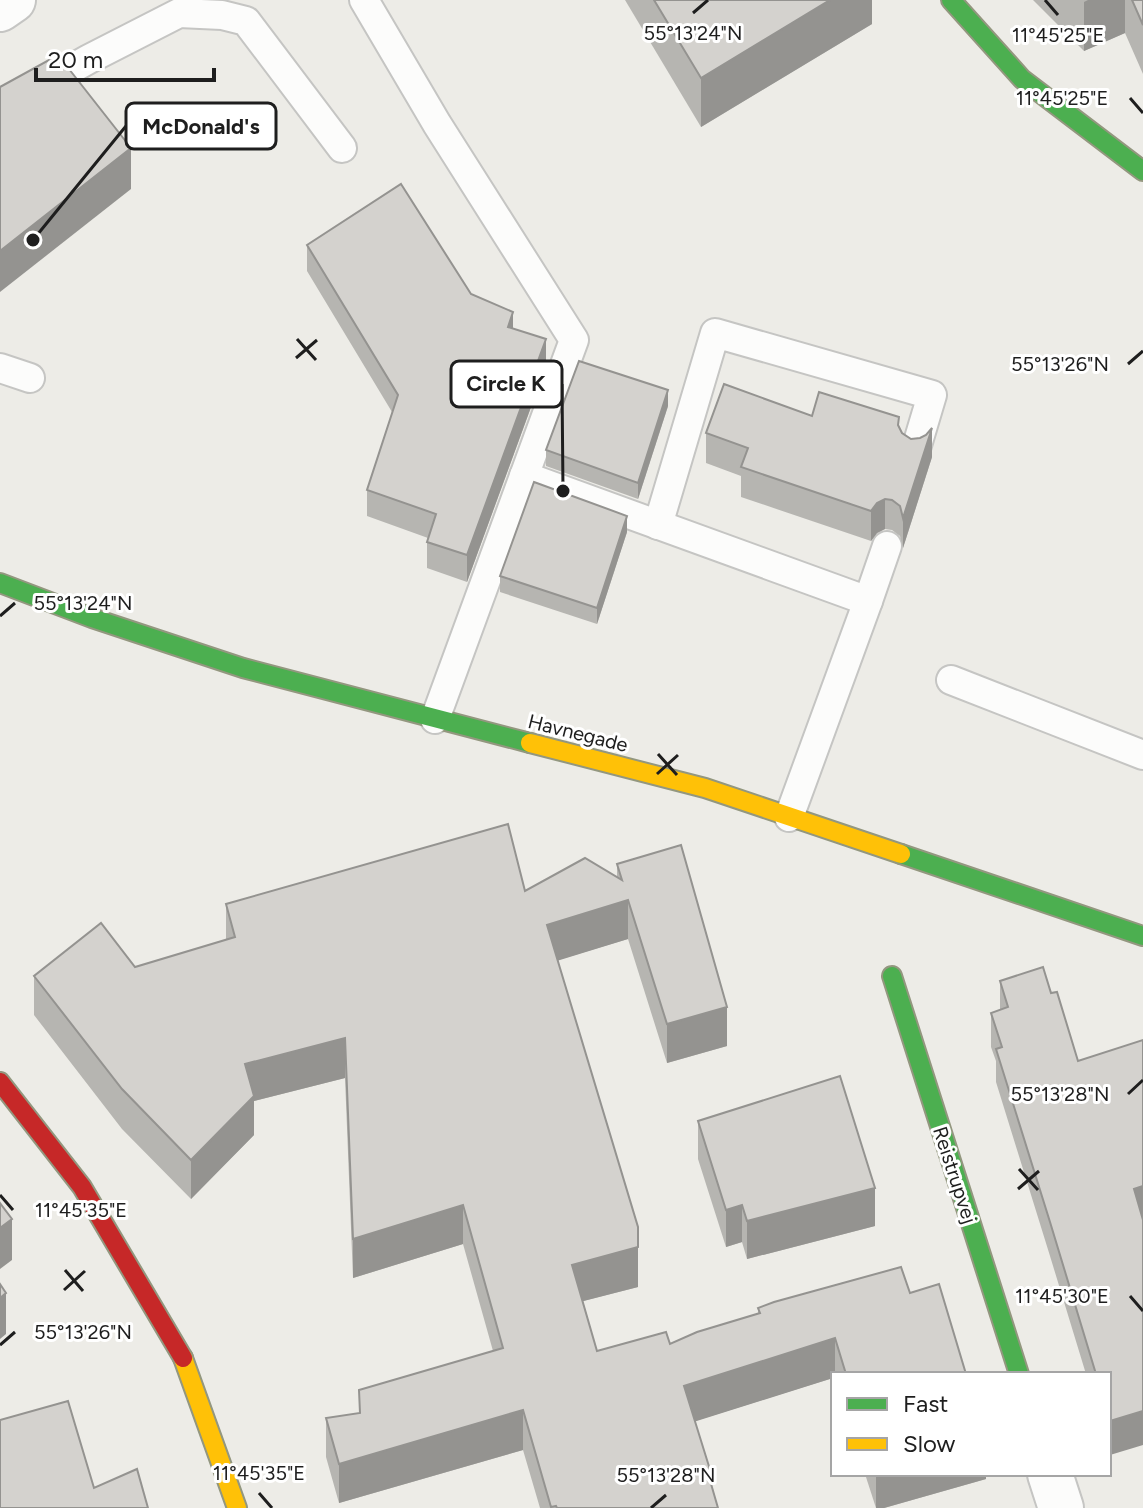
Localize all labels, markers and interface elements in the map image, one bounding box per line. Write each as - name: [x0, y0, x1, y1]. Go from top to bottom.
- text: 55°13'24"N: [644, 21, 743, 45]
- text: 11°45'25"E: [1012, 23, 1104, 47]
- scale bar: [36, 32, 214, 82]
- text: 20 m: [48, 45, 103, 74]
- text: 11°45'25"E: [1016, 86, 1108, 110]
- callout: McDonald's: [126, 103, 276, 149]
- text: McDonald's: [142, 113, 260, 140]
- text: 55°13'26"N: [1011, 352, 1109, 376]
- callout: Circle K: [451, 361, 562, 407]
- text: Circle K: [466, 370, 546, 397]
- text: 55°13'24"N: [34, 591, 133, 615]
- street label: Havnegade: [526, 709, 631, 757]
- text: 55°13'28"N: [1011, 1082, 1109, 1106]
- street label: Reistrupvej: [928, 1123, 982, 1227]
- text: 11°45'35"E: [35, 1198, 127, 1222]
- text: 11°45'30"E: [1015, 1284, 1109, 1308]
- text: 55°13'26"N: [34, 1320, 132, 1344]
- legend: [831, 1372, 1111, 1476]
- text: Fast: [903, 1389, 948, 1418]
- text: Slow: [903, 1429, 956, 1458]
- text: 11°45'35"E: [213, 1461, 305, 1485]
- text: 55°13'28"N: [617, 1463, 715, 1487]

